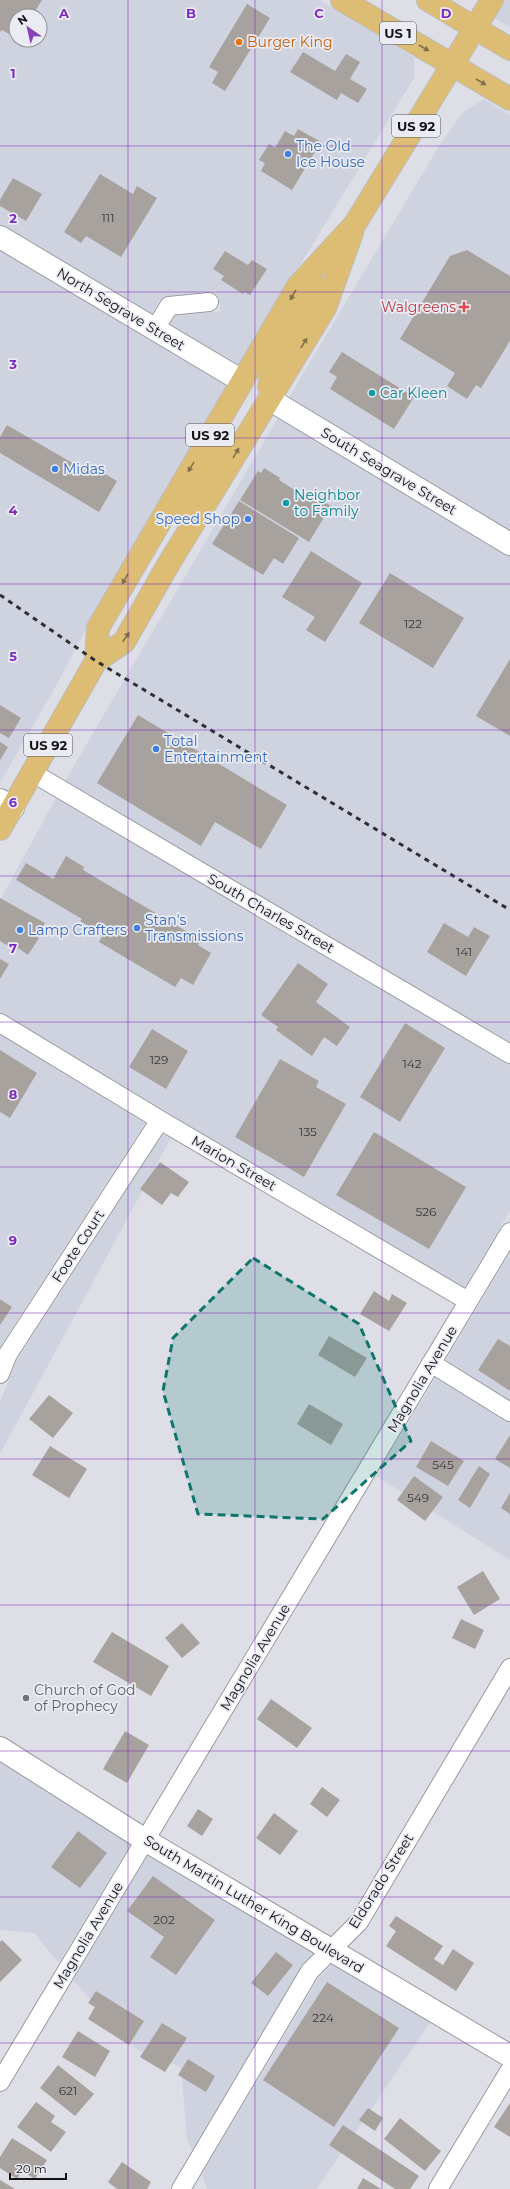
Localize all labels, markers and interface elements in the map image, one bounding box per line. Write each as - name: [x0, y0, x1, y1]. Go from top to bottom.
- text: A: [58, 5, 70, 21]
- text: B: [186, 5, 196, 21]
- text: C: [314, 5, 324, 21]
- text: D: [441, 5, 452, 21]
- north arrow: [8, 8, 48, 48]
- text: N: [15, 11, 30, 28]
- road number: US 1: [380, 22, 416, 44]
- place label: Burger King: [247, 33, 333, 51]
- marker: Burger King: [234, 37, 244, 47]
- one-way arrow: [418, 45, 430, 52]
- text: 1: [10, 65, 16, 81]
- one-way arrow: [476, 79, 487, 86]
- road number: US 92: [392, 115, 440, 137]
- place label: The Old Ice House: [296, 137, 365, 171]
- marker: The Old Ice House: [283, 149, 293, 159]
- text: 2: [9, 210, 17, 226]
- house number: 111: [102, 210, 115, 225]
- street label: North Segrave Street: [54, 264, 189, 355]
- one-way arrow: [289, 289, 296, 301]
- place label: Walgreens: [381, 298, 456, 316]
- marker: Walgreens: [459, 302, 469, 312]
- one-way arrow: [300, 338, 308, 348]
- text: 3: [8, 356, 17, 372]
- place label: Car Kleen: [380, 384, 447, 402]
- marker: Car Kleen: [367, 388, 377, 398]
- street label: South Seagrave Street: [318, 423, 460, 519]
- road number: US 92: [186, 424, 234, 446]
- one-way arrow: [232, 447, 239, 459]
- place label: Midas: [63, 460, 105, 478]
- one-way arrow: [187, 462, 195, 472]
- marker: Midas: [50, 464, 60, 474]
- place label: Neighbor to Family: [294, 486, 361, 520]
- marker: Neighbor to Family: [281, 498, 291, 508]
- text: 4: [9, 502, 18, 518]
- place label: Speed Shop: [155, 510, 240, 528]
- marker: Speed Shop: [243, 514, 253, 524]
- one-way arrow: [122, 573, 129, 585]
- house number: 122: [404, 616, 422, 631]
- one-way arrow: [122, 632, 130, 642]
- text: 5: [9, 648, 17, 664]
- place label: Total Entertainment: [164, 732, 268, 766]
- road number: US 92: [24, 734, 72, 756]
- marker: Total Entertainment: [151, 744, 161, 754]
- text: 6: [9, 794, 18, 810]
- street label: South Charles Street: [204, 869, 338, 957]
- place label: Stan's Transmissions: [145, 911, 244, 945]
- place label: Lamp Crafters: [28, 921, 127, 939]
- marker: Stan's Transmissions: [132, 923, 142, 933]
- marker: Lamp Crafters: [15, 925, 25, 935]
- text: 7: [9, 940, 17, 956]
- house number: 141: [456, 944, 472, 959]
- house number: 129: [150, 1052, 168, 1067]
- house number: 142: [402, 1056, 422, 1071]
- text: 8: [9, 1086, 18, 1102]
- house number: 135: [299, 1124, 317, 1139]
- street label: Marion Street: [188, 1131, 280, 1195]
- house number: 526: [416, 1204, 436, 1219]
- street label: Foote Court: [48, 1206, 108, 1286]
- text: 9: [9, 1232, 17, 1248]
- street label: Magnolia Avenue: [383, 1322, 461, 1436]
- house number: 545: [432, 1457, 454, 1472]
- house number: 549: [407, 1490, 429, 1505]
- street label: Magnolia Avenue: [216, 1600, 294, 1714]
- place label: Church of God of Prophecy: [34, 1681, 135, 1715]
- marker: Church of God of Prophecy: [21, 1693, 31, 1703]
- street label: Eldorado Street: [344, 1830, 418, 1932]
- street label: South Martin Luther King Boulevard: [141, 1831, 367, 1977]
- street label: Magnolia Avenue: [49, 1878, 127, 1992]
- house number: 202: [153, 1912, 175, 1927]
- house number: 224: [312, 2010, 334, 2025]
- house number: 621: [59, 2083, 77, 2098]
- scale bar: [10, 2155, 66, 2181]
- text: 20 m: [16, 2161, 47, 2176]

